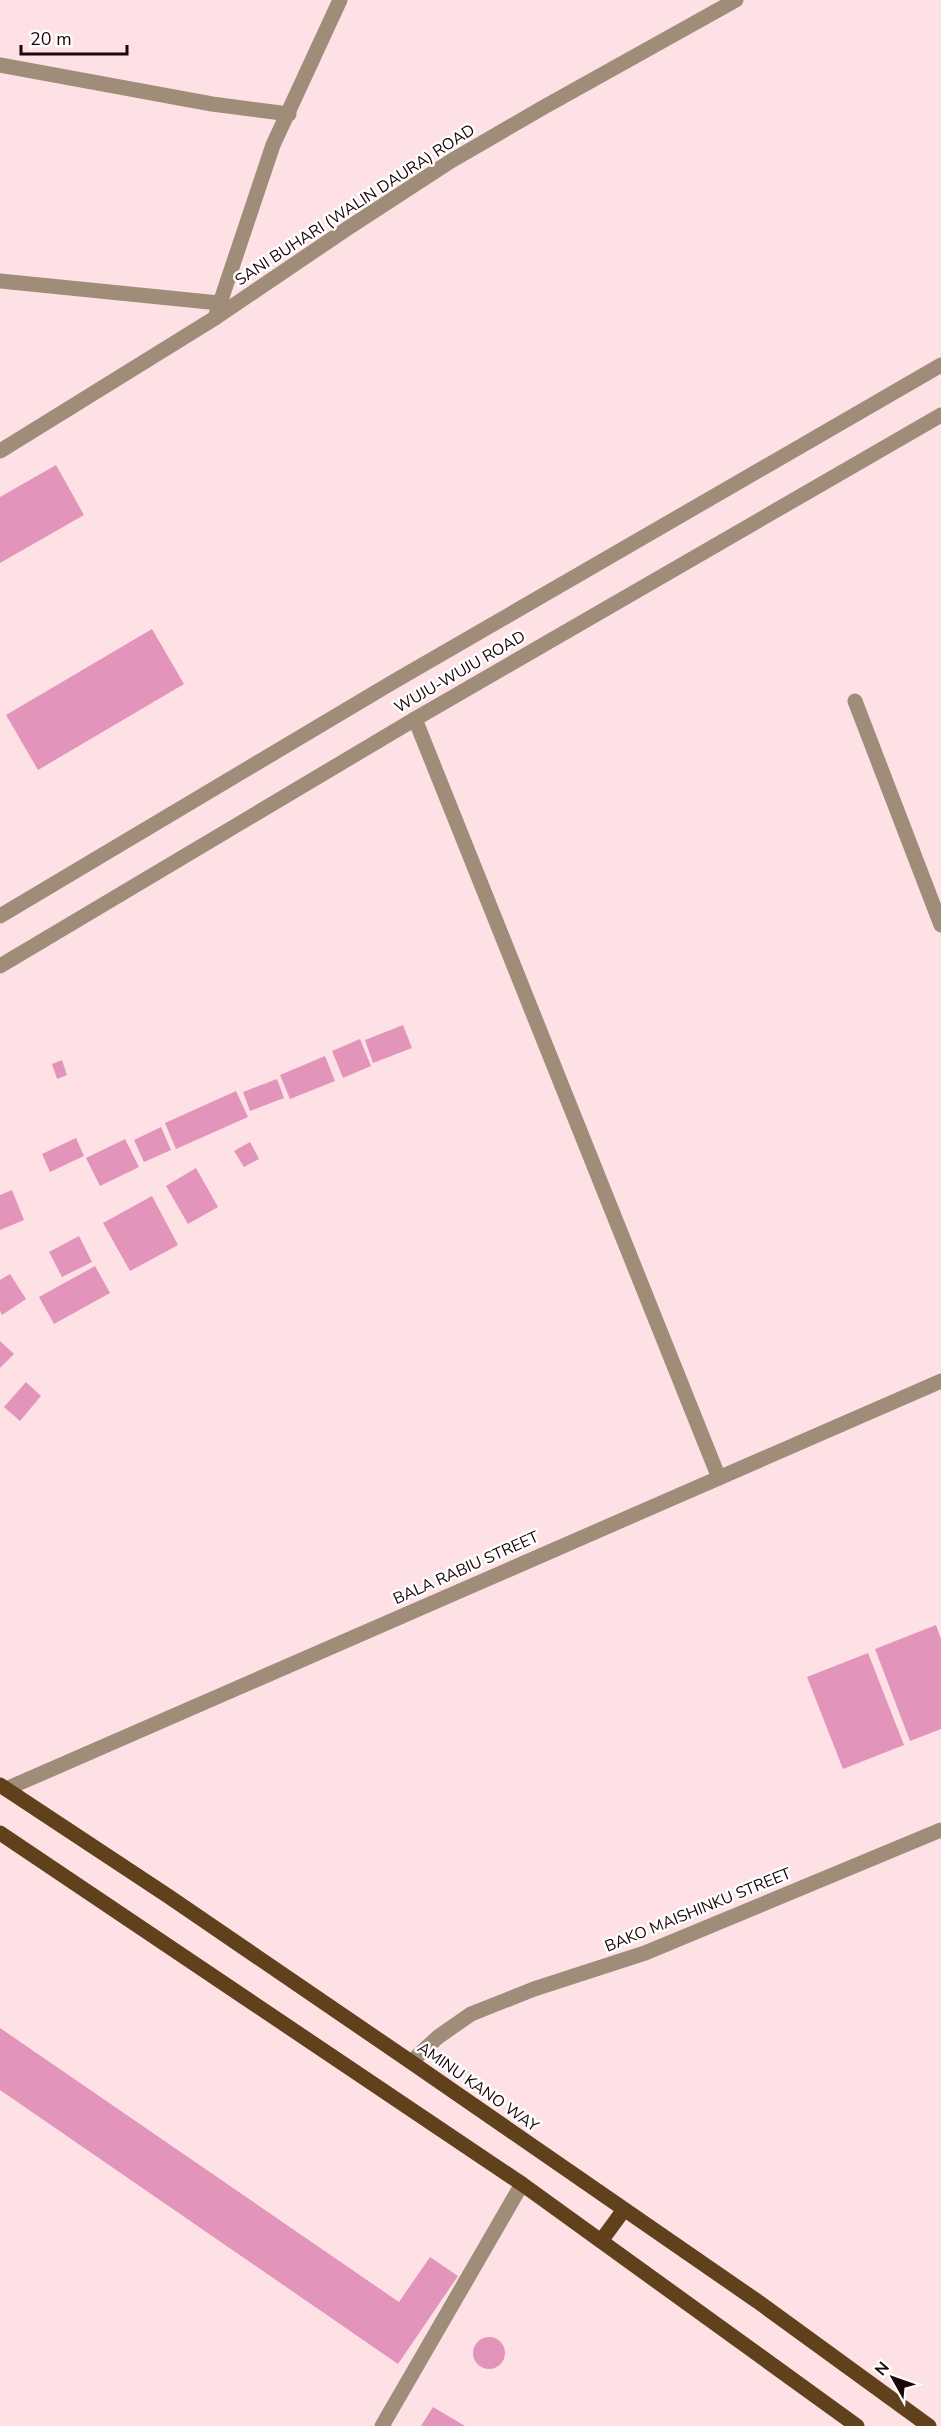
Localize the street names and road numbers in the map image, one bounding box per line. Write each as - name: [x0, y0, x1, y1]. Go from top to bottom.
- street label: SANI BUHARI (WALIN DAURA) ROAD: [231, 119, 479, 291]
- street label: WUJU-WUJU ROAD: [391, 626, 529, 718]
- street label: BALA RABIU STREET: [390, 1526, 543, 1610]
- street label: BAKO MAISHINKU STREET: [601, 1862, 795, 1958]
- street label: AMINU KANO WAY: [413, 2037, 543, 2137]

